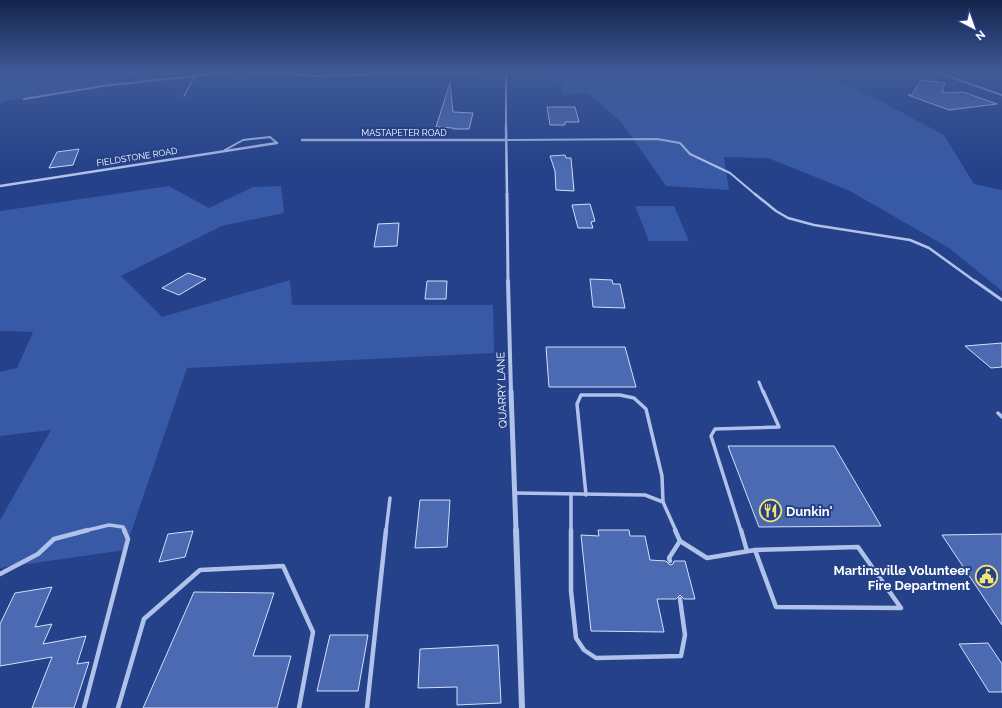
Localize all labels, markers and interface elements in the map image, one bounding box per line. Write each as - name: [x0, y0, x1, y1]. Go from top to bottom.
- north arrow: [954, 8, 994, 48]
- text: N: [973, 28, 988, 43]
- street label: MASTAPETER ROAD: [361, 128, 447, 138]
- street label: FIELDSTONE ROAD: [96, 146, 179, 168]
- street label: QUARRY LANE: [494, 351, 510, 428]
- restaurant icon: Dunkin': [757, 498, 783, 524]
- place label: Dunkin': [786, 504, 833, 519]
- place label: Martinsville Volunteer Fire Department: [833, 563, 970, 593]
- public building icon: Martinsville Volunteer Fire Department: [973, 564, 999, 590]

